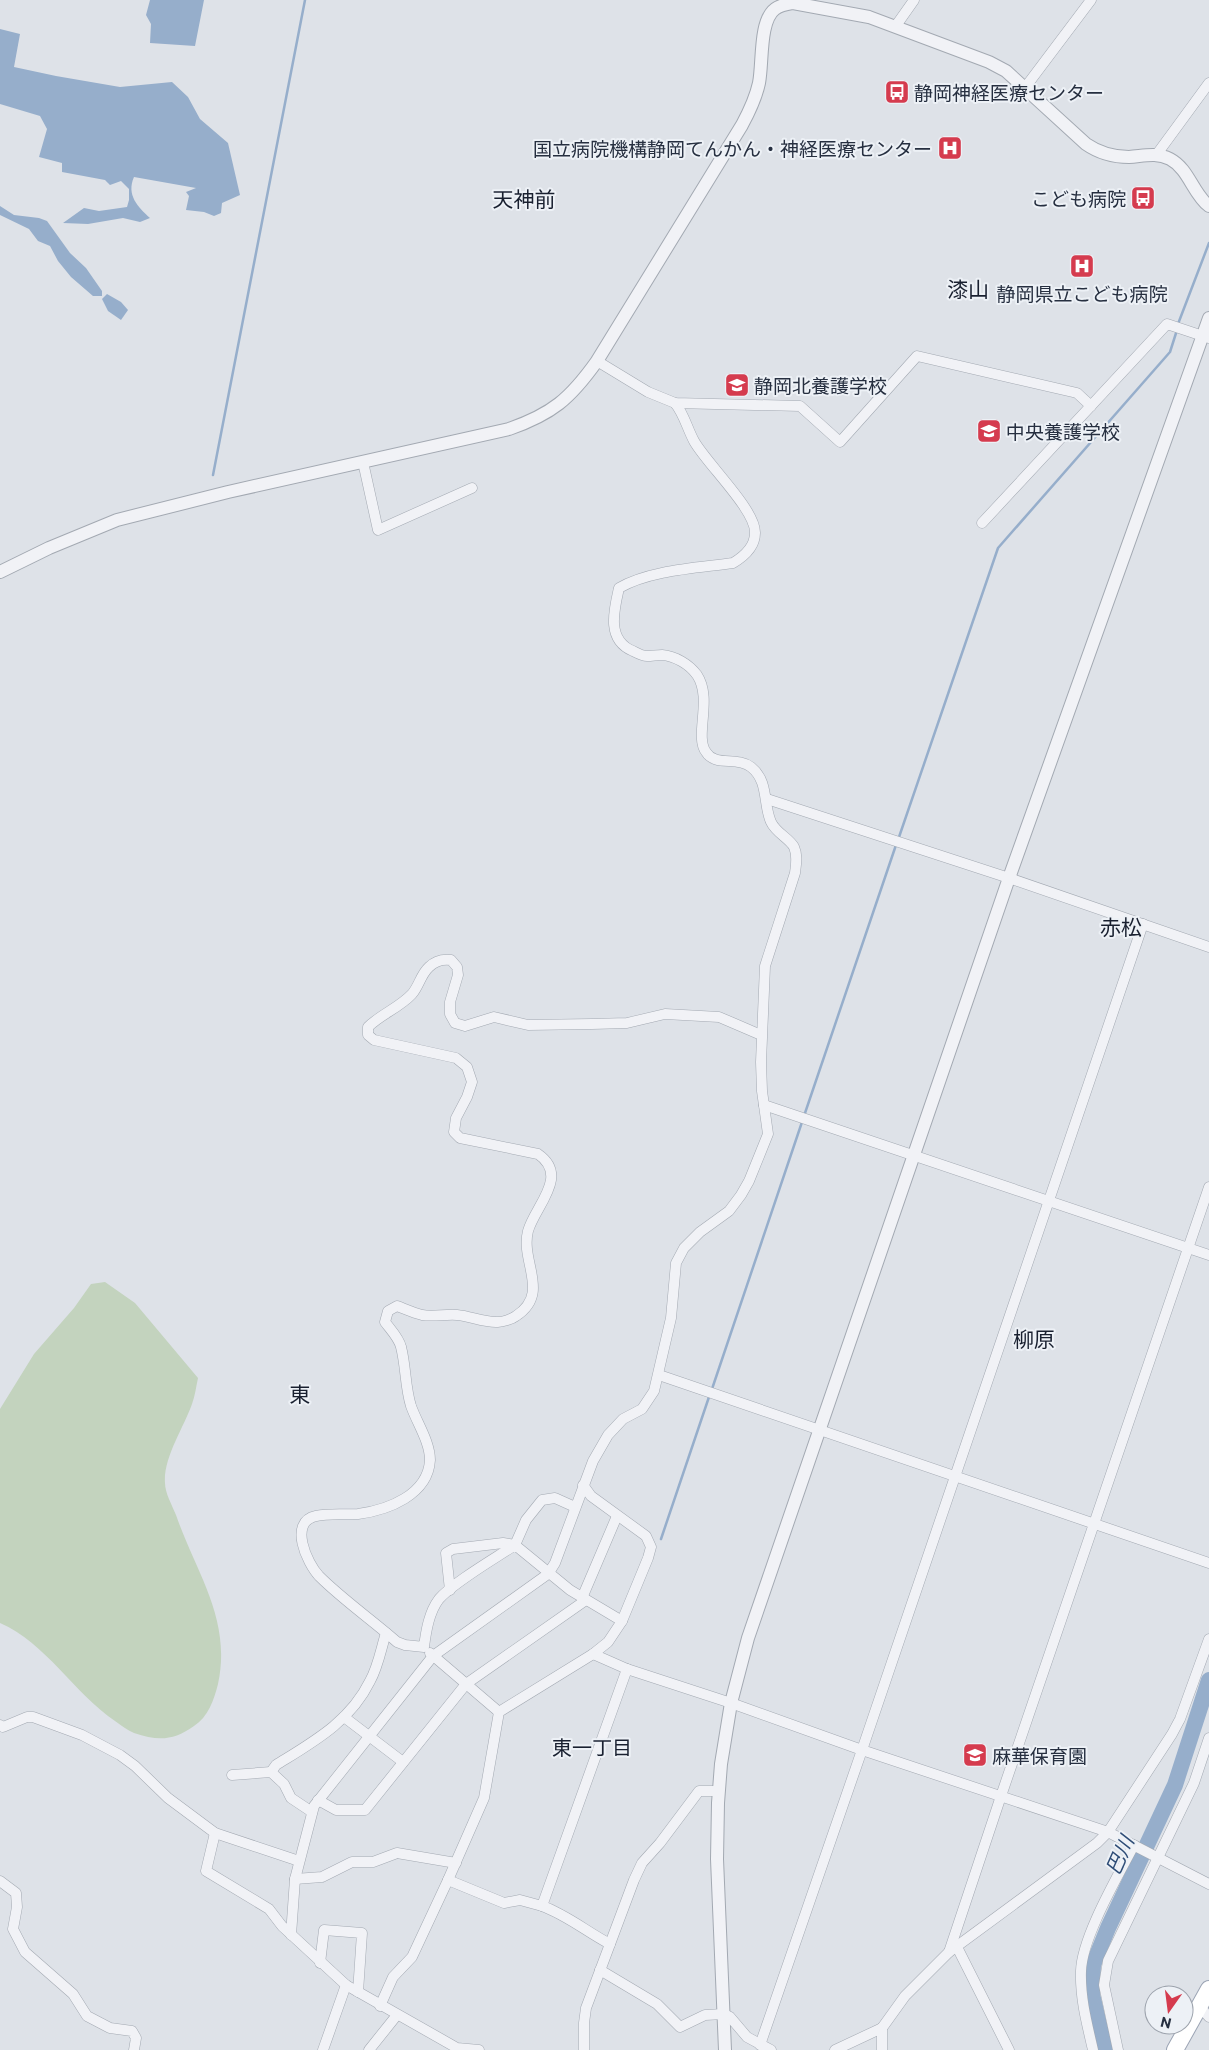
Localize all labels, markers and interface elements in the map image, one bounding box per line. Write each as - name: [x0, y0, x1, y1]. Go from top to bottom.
- bus stop icon: 静岡神経医療センター: [884, 79, 910, 105]
- place label: 静岡神経医療センター: [914, 81, 1104, 104]
- hospital icon: 国立病院機構静岡てんかん・神経医療センター: [937, 135, 963, 161]
- place label: 国立病院機構静岡てんかん・神経医療センター: [533, 137, 932, 160]
- bus stop icon: こども病院: [1130, 185, 1156, 211]
- district label: 天神前: [493, 186, 556, 211]
- place label: こども病院: [1031, 187, 1126, 210]
- hospital icon: 静岡県立こども病院: [1069, 253, 1095, 279]
- district label: 漆山: [947, 276, 989, 301]
- place label: 静岡県立こども病院: [996, 282, 1168, 305]
- school or university icon: 静岡北養護学校: [724, 372, 750, 398]
- place label: 静岡北養護学校: [754, 374, 887, 397]
- school or university icon: 中央養護学校: [976, 418, 1002, 444]
- place label: 中央養護学校: [1006, 420, 1120, 443]
- district label: 赤松: [1100, 914, 1142, 939]
- district label: 柳原: [1013, 1326, 1055, 1351]
- district label: 東: [290, 1381, 311, 1406]
- district label: 東一丁目: [552, 1735, 632, 1759]
- school or university icon: 麻華保育園: [962, 1742, 988, 1768]
- place label: 麻華保育園: [992, 1744, 1087, 1767]
- water label: 巴川: [1100, 1830, 1139, 1878]
- north arrow: [1144, 1985, 1194, 2035]
- text: N: [1159, 2014, 1173, 2033]

